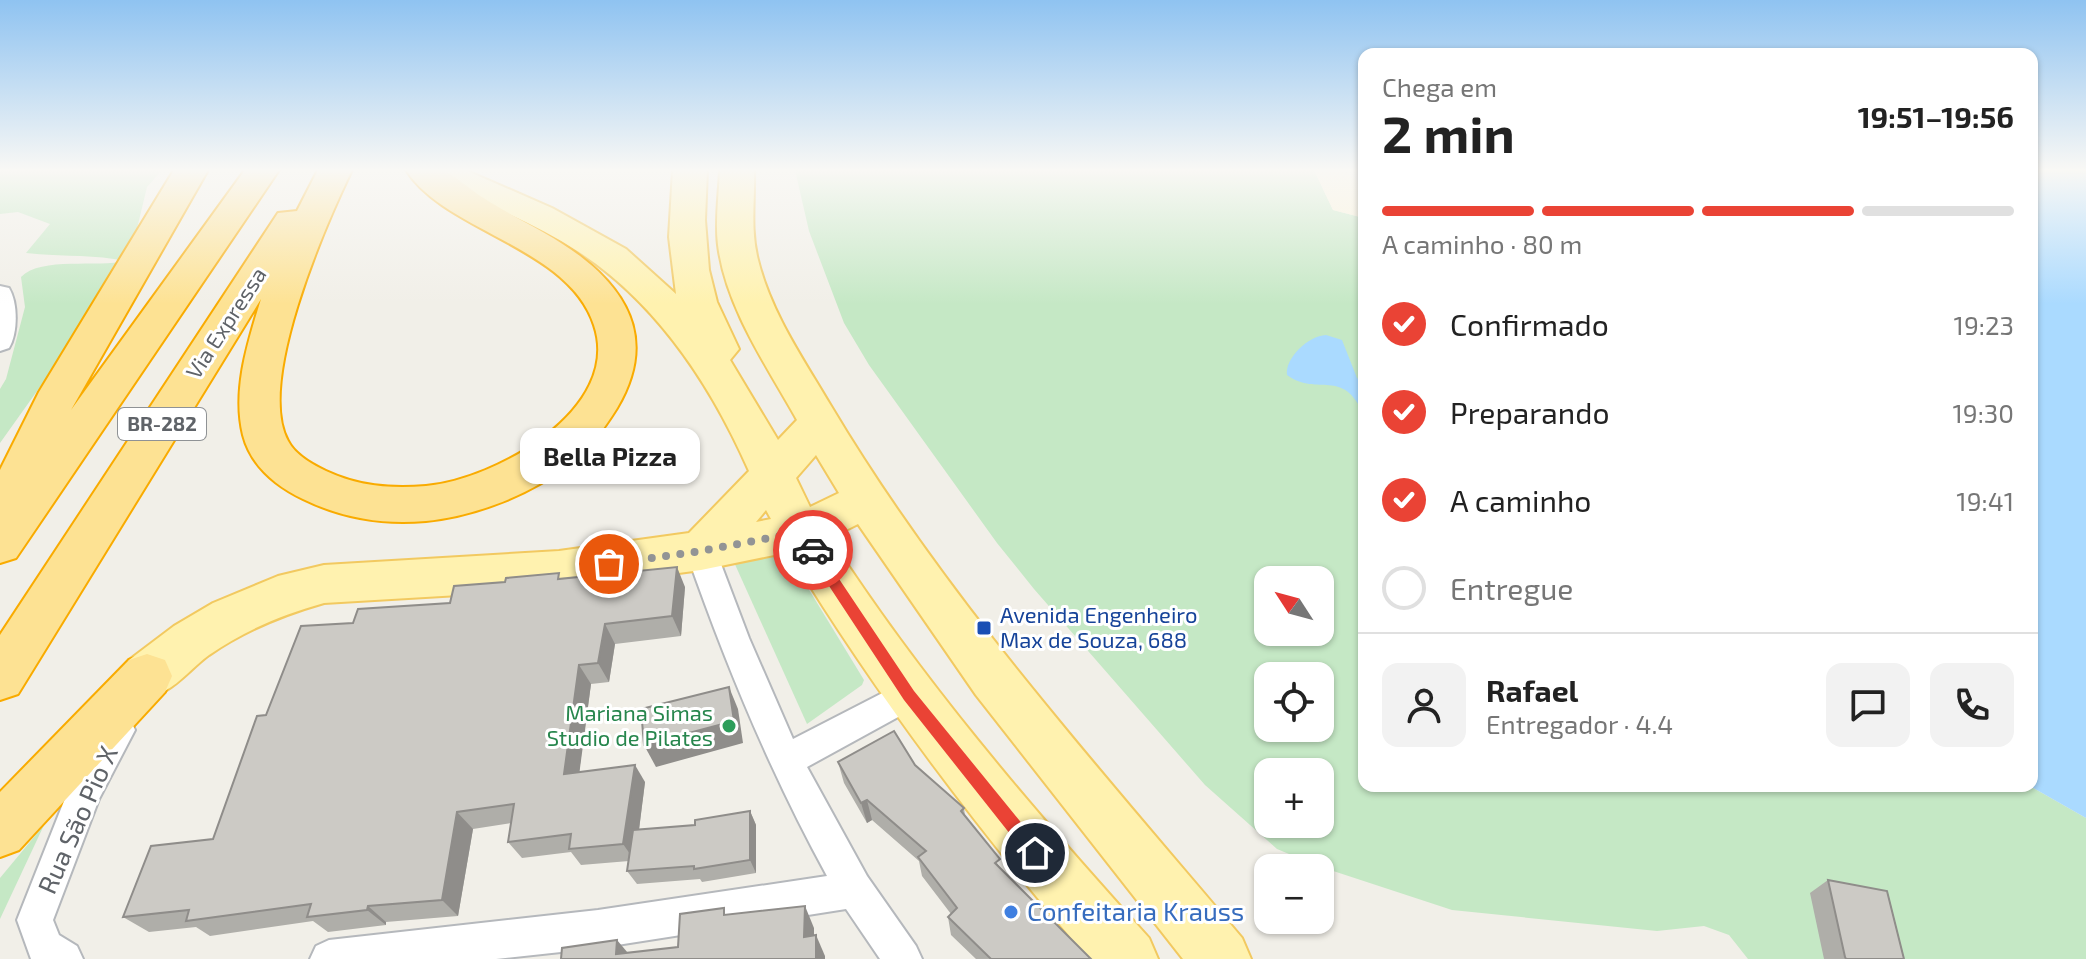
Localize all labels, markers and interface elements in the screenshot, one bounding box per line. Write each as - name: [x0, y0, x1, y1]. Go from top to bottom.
- text: Chega em: [1382, 71, 1497, 102]
- text: 19:51–19:56: [1858, 98, 2014, 134]
- text: 2 min: [1382, 101, 1515, 163]
- text: A caminho · 80 m: [1382, 228, 1582, 259]
- street label: Via Expressa: [180, 262, 271, 383]
- icon: check: [1382, 302, 1426, 346]
- text: Confirmado: [1450, 306, 1609, 342]
- text: 19:23: [1954, 309, 2014, 340]
- icon: check: [1382, 390, 1426, 434]
- text: Preparando: [1450, 394, 1609, 430]
- text: 19:30: [1953, 397, 2014, 428]
- road number: BR-282: [118, 408, 206, 440]
- callout: Bella Pizza: [519, 428, 699, 484]
- text: Bella Pizza: [543, 440, 677, 471]
- icon: check: [1382, 478, 1426, 522]
- text: A caminho: [1450, 482, 1591, 518]
- text: 19:41: [1956, 485, 2014, 516]
- courier: [773, 510, 853, 590]
- icon: car: [791, 528, 835, 572]
- pin: [575, 530, 643, 598]
- icon: bag: [587, 542, 631, 586]
- north arrow: [1254, 566, 1334, 646]
- map controls: [1254, 566, 1334, 934]
- text: Entregue: [1450, 570, 1573, 606]
- place label: Avenida Engenheiro Max de Souza, 688: [1000, 601, 1197, 652]
- marker: Avenida Engenheiro Max de Souza, 688: [975, 619, 993, 637]
- button: locate: [1254, 662, 1334, 742]
- button: person: [1382, 663, 1466, 747]
- button: chat: [1826, 663, 1910, 747]
- button: phone: [1930, 663, 2014, 747]
- text: Rafael: [1486, 672, 1578, 708]
- place label: Mariana Simas Studio de Pilates: [547, 699, 713, 750]
- text: Entregador · 4.4: [1486, 708, 1673, 739]
- marker: Mariana Simas Studio de Pilates: [720, 717, 738, 735]
- street label: Rua São Pio X: [30, 741, 123, 898]
- button: +: [1254, 758, 1334, 838]
- pin: [1001, 819, 1069, 887]
- icon: home: [1013, 831, 1057, 875]
- button: −: [1254, 854, 1334, 934]
- place label: Confeitaria Krauss: [1027, 895, 1244, 926]
- marker: Confeitaria Krauss: [1002, 903, 1020, 921]

